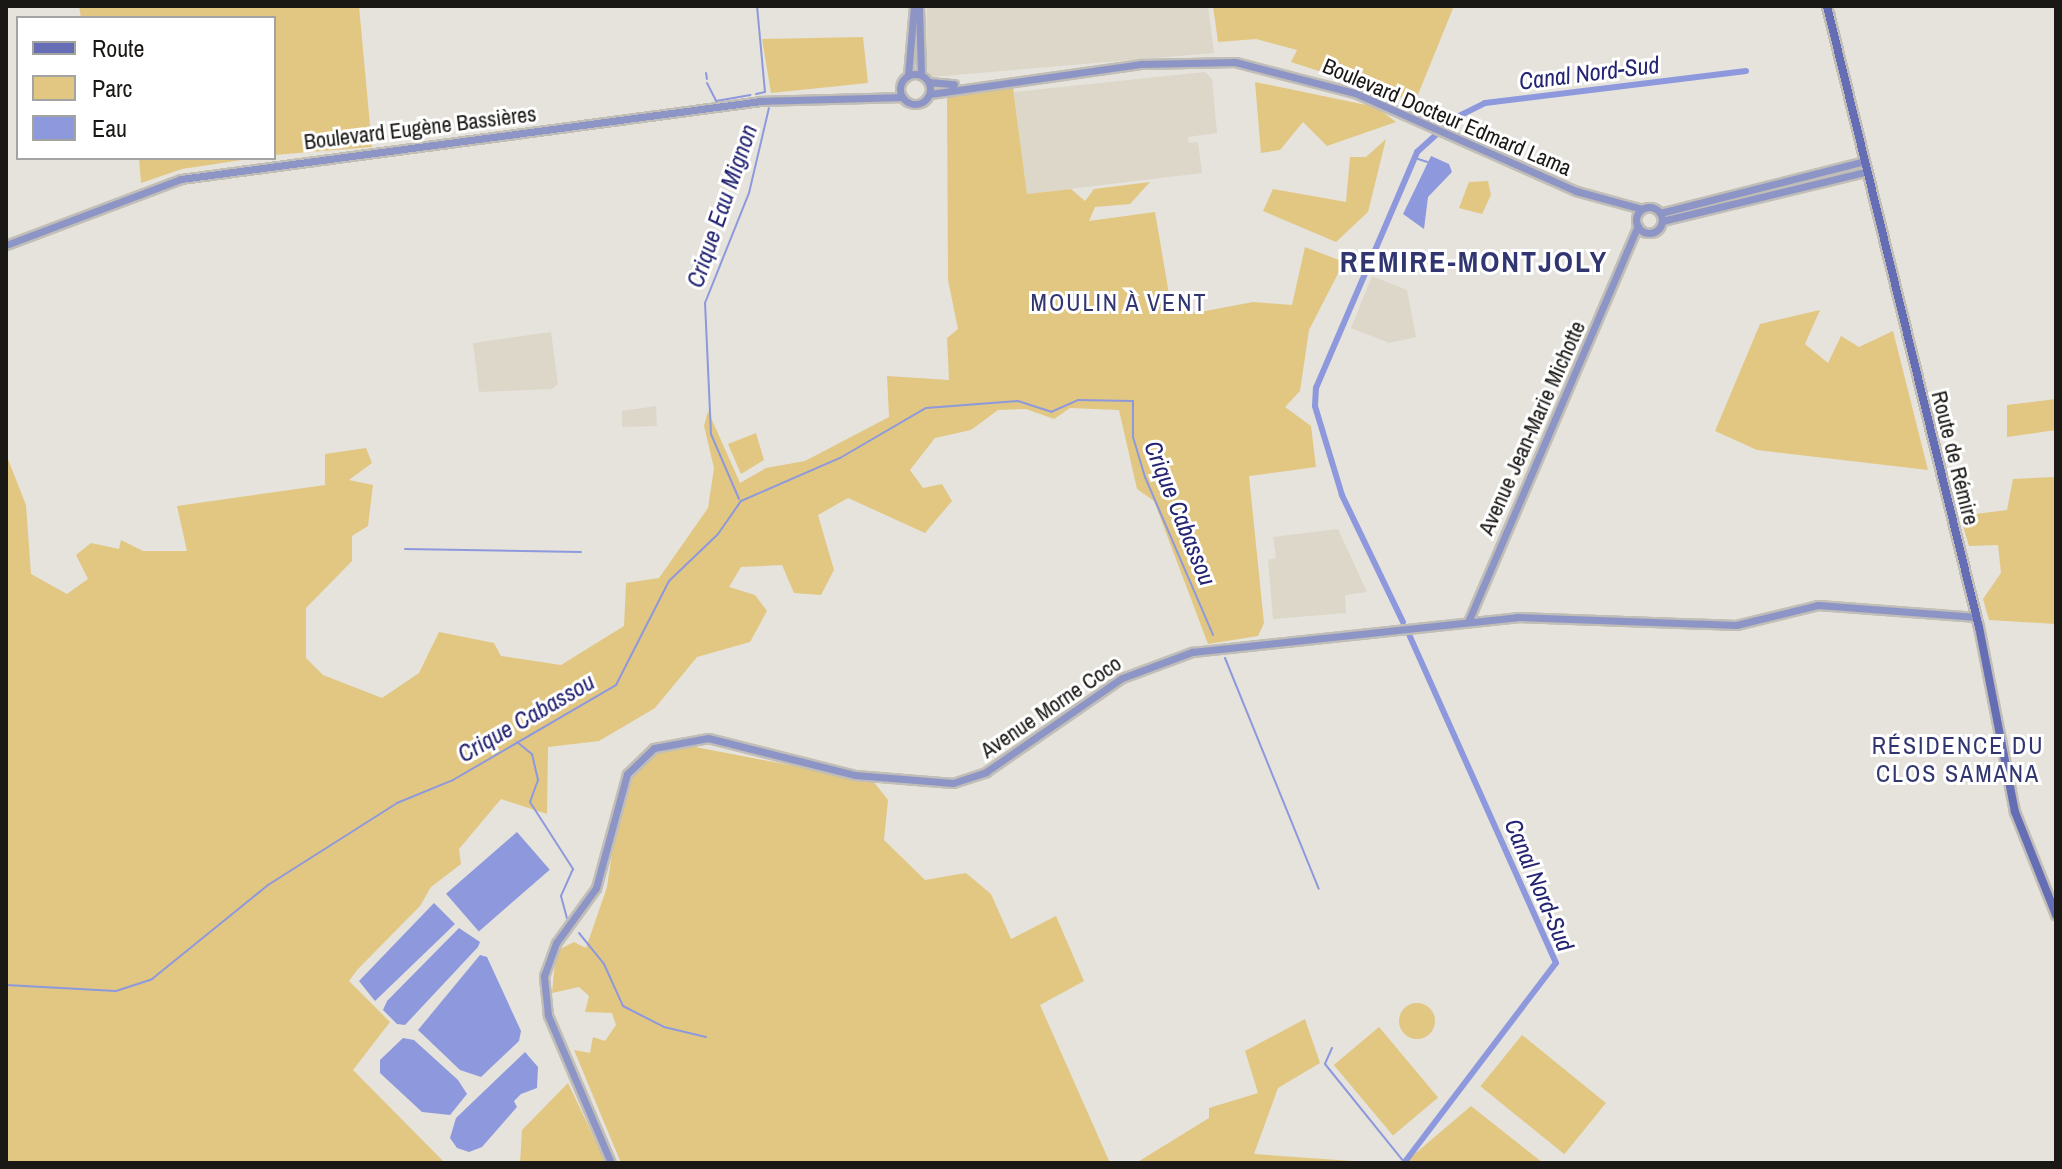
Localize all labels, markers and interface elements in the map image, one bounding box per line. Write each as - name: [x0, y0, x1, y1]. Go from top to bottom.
- legend: [16, 16, 276, 160]
- text: Route: [92, 32, 145, 64]
- water label: Canal Nord-Sud: [1517, 50, 1661, 96]
- street label: Boulevard Docteur Edmard Lama: [1319, 53, 1575, 181]
- text: Parc: [92, 72, 132, 104]
- street label: Boulevard Eugène Bassières: [302, 101, 538, 155]
- text: Eau: [92, 112, 127, 144]
- water label: Crique Eau Mignon: [681, 121, 763, 291]
- district label: REMIRE-MONTJOLY: [1340, 243, 1608, 279]
- district label: MOULIN À VENT: [1029, 289, 1209, 317]
- street label: Avenue Jean-Marie Michotte: [1473, 317, 1591, 539]
- street label: Route de Rémire: [1926, 388, 1984, 528]
- water label: Crique Cabassou: [1138, 437, 1222, 589]
- street label: Avenue Morne Coco: [976, 650, 1126, 764]
- water label: Crique Cabassou: [452, 667, 600, 769]
- district label: RÉSIDENCE DU CLOS SAMANA: [1872, 732, 2044, 788]
- water label: Canal Nord-Sud: [1498, 814, 1580, 956]

